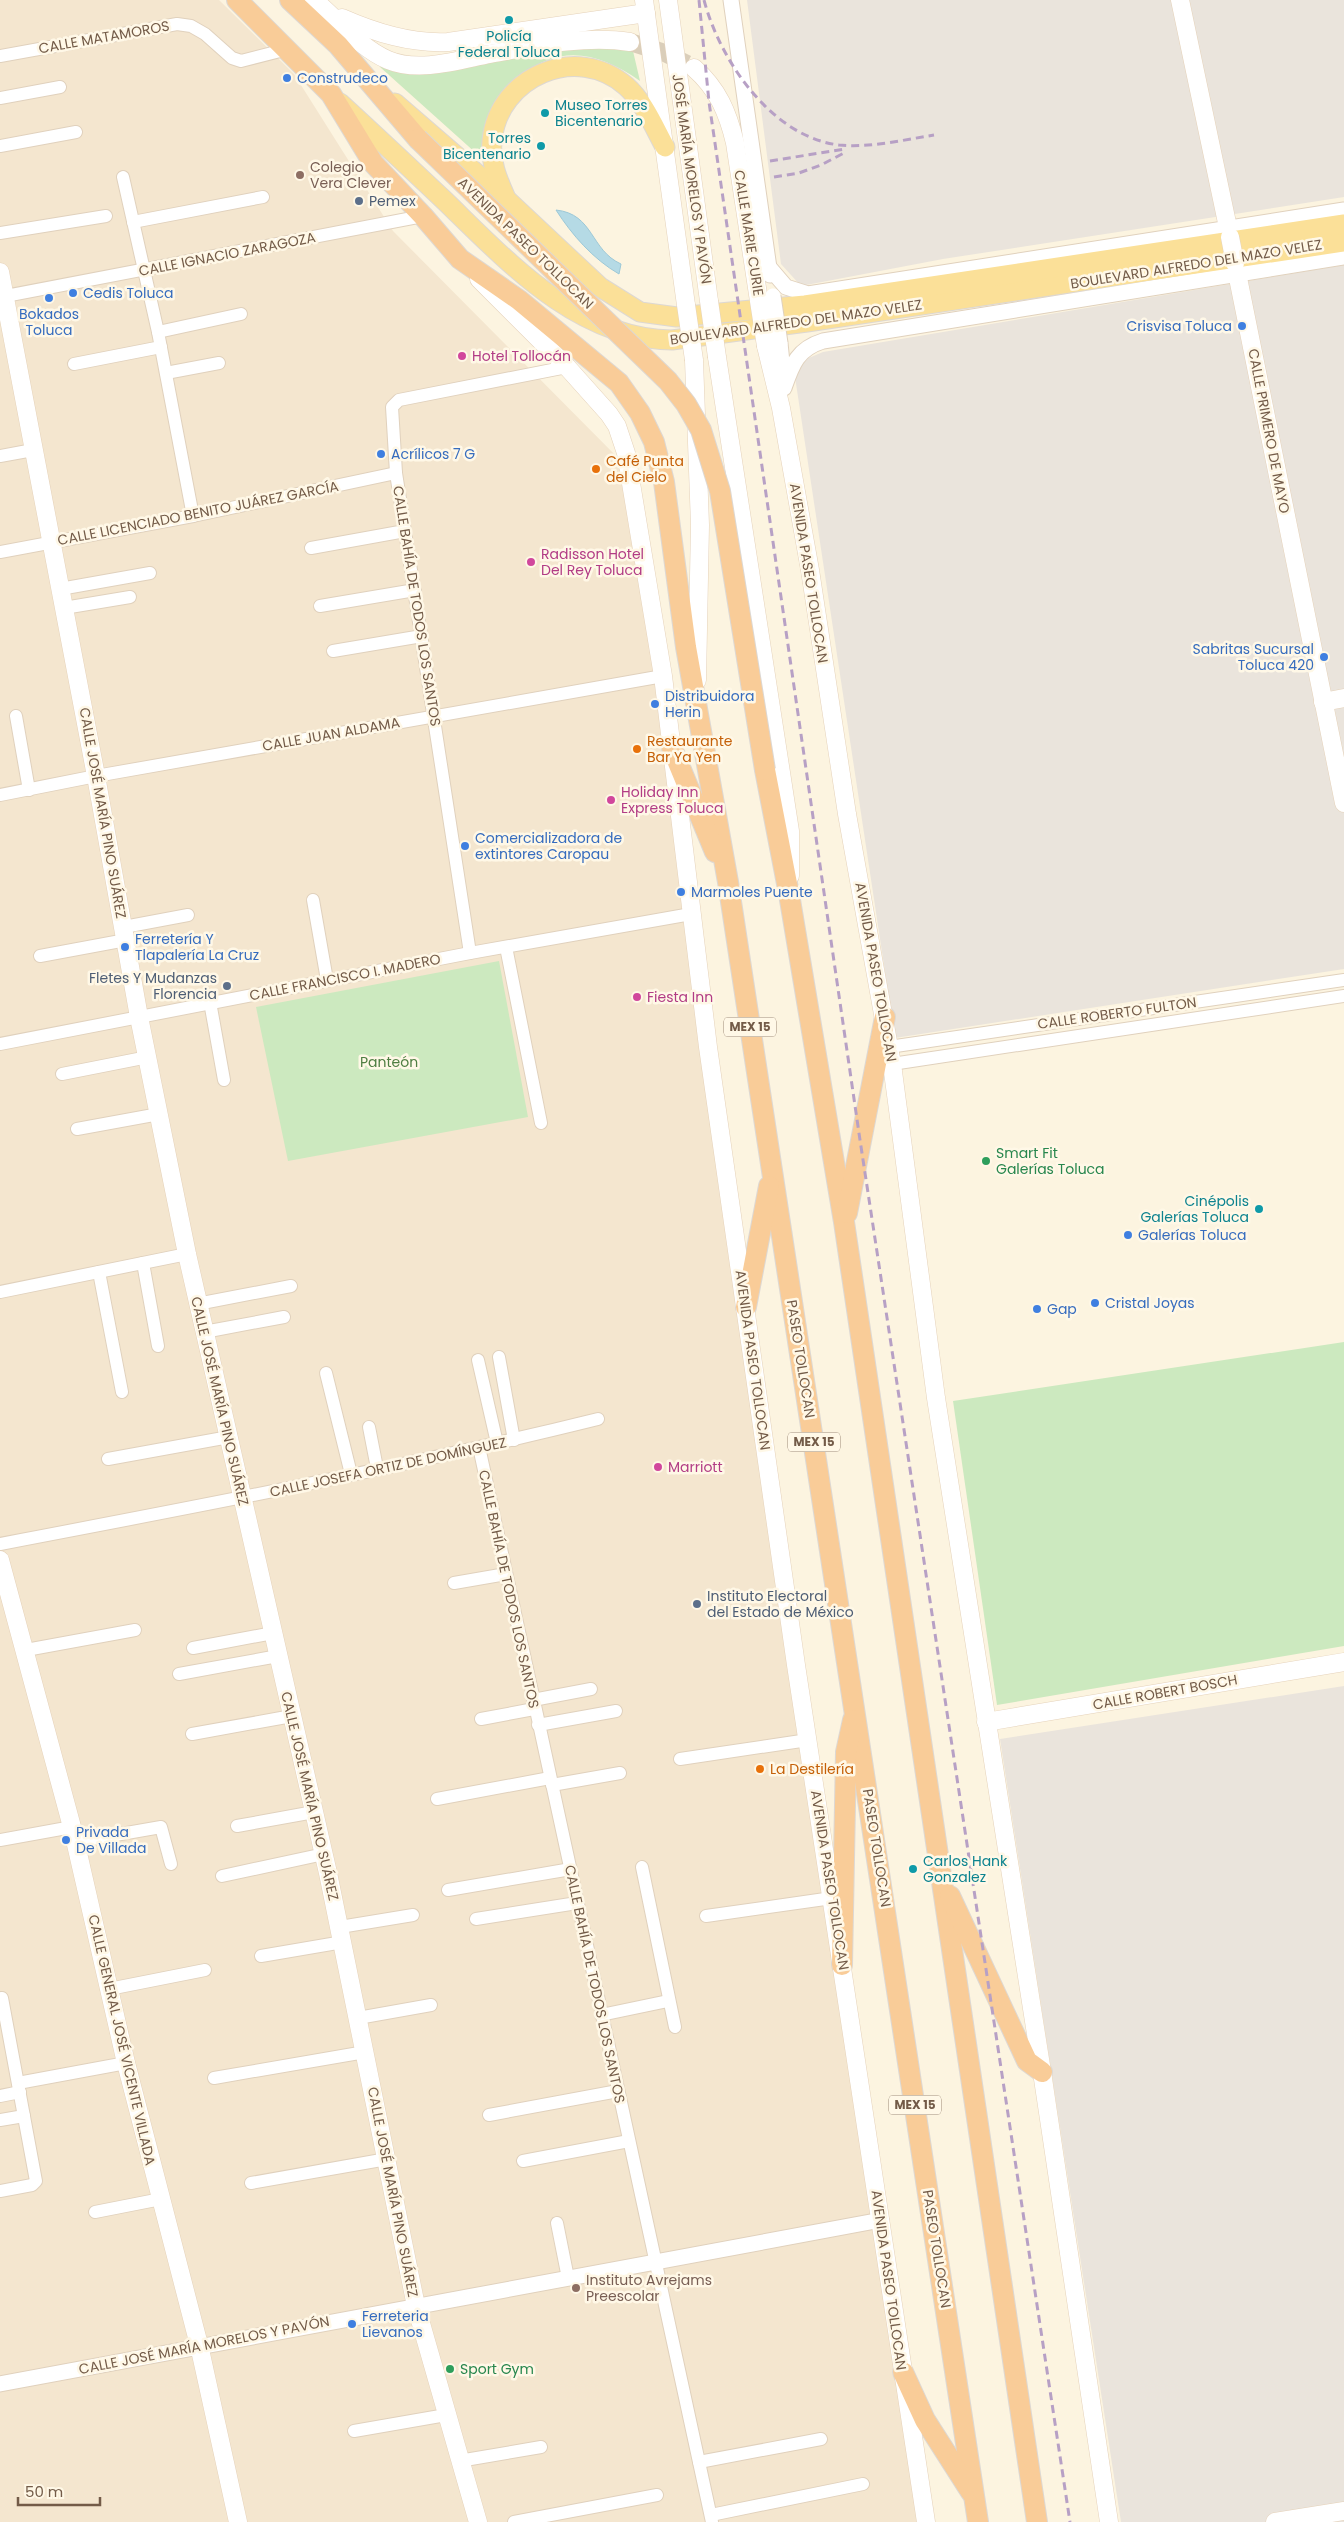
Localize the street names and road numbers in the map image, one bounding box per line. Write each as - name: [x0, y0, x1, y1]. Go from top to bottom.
- street label: CALLE MATAMOROS: [37, 16, 171, 58]
- street label: JOSÉ MARÍA MORELOS Y PAVÓN: [667, 73, 717, 285]
- street label: CALLE MARIE CURIE: [729, 169, 769, 297]
- street label: AVENIDA PASEO TOLLOCAN: [454, 173, 598, 313]
- street label: CALLE IGNACIO ZARAGOZA: [137, 227, 317, 281]
- street label: BOULEVARD ALFREDO DEL MAZO VELEZ: [1069, 234, 1323, 294]
- street label: BOULEVARD ALFREDO DEL MAZO VELEZ: [669, 294, 923, 350]
- street label: CALLE PRIMERO DE MAYO: [1243, 347, 1295, 515]
- street label: CALLE LICENCIADO BENITO JUÁREZ GARCÍA: [56, 476, 340, 550]
- street label: AVENIDA PASEO TOLLOCAN: [785, 482, 833, 664]
- street label: CALLE BAHÍA DE TODOS LOS SANTOS: [388, 484, 446, 728]
- street label: CALLE JOSÉ MARÍA PINO SUÁREZ: [75, 706, 131, 920]
- street label: CALLE JUAN ALDAMA: [261, 712, 401, 756]
- street label: AVENIDA PASEO TOLLOCAN: [850, 881, 902, 1063]
- street label: CALLE FRANCISCO I. MADERO: [248, 949, 442, 1005]
- street label: CALLE ROBERTO FULTON: [1036, 992, 1198, 1034]
- road number: MEX 15: [724, 1018, 776, 1036]
- street label: AVENIDA PASEO TOLLOCAN: [730, 1269, 776, 1451]
- street label: CALLE JOSÉ MARÍA PINO SUÁREZ: [186, 1295, 254, 1507]
- street label: PASEO TOLLOCAN: [782, 1298, 820, 1420]
- street label: CALLE JOSEFA ORTIZ DE DOMÍNGUEZ: [268, 1432, 508, 1502]
- road number: MEX 15: [788, 1432, 840, 1451]
- street label: CALLE BAHÍA DE TODOS LOS SANTOS: [474, 1468, 544, 1710]
- street label: CALLE ROBERT BOSCH: [1091, 1669, 1239, 1715]
- street label: CALLE JOSÉ MARÍA PINO SUÁREZ: [276, 1690, 344, 1902]
- street label: PASEO TOLLOCAN: [858, 1787, 896, 1909]
- street label: AVENIDA PASEO TOLLOCAN: [806, 1789, 854, 1971]
- street label: CALLE BAHÍA DE TODOS LOS SANTOS: [560, 1863, 630, 2105]
- street label: CALLE GENERAL JOSÉ VICENTE VILLADA: [83, 1913, 161, 2167]
- street label: CALLE JOSÉ MARÍA PINO SUÁREZ: [363, 2085, 423, 2299]
- road number: MEX 15: [889, 2096, 941, 2114]
- street label: PASEO TOLLOCAN: [918, 2188, 956, 2310]
- street label: AVENIDA PASEO TOLLOCAN: [866, 2189, 912, 2371]
- street label: CALLE JOSÉ MARÍA MORELOS Y PAVÓN: [77, 2311, 331, 2379]

